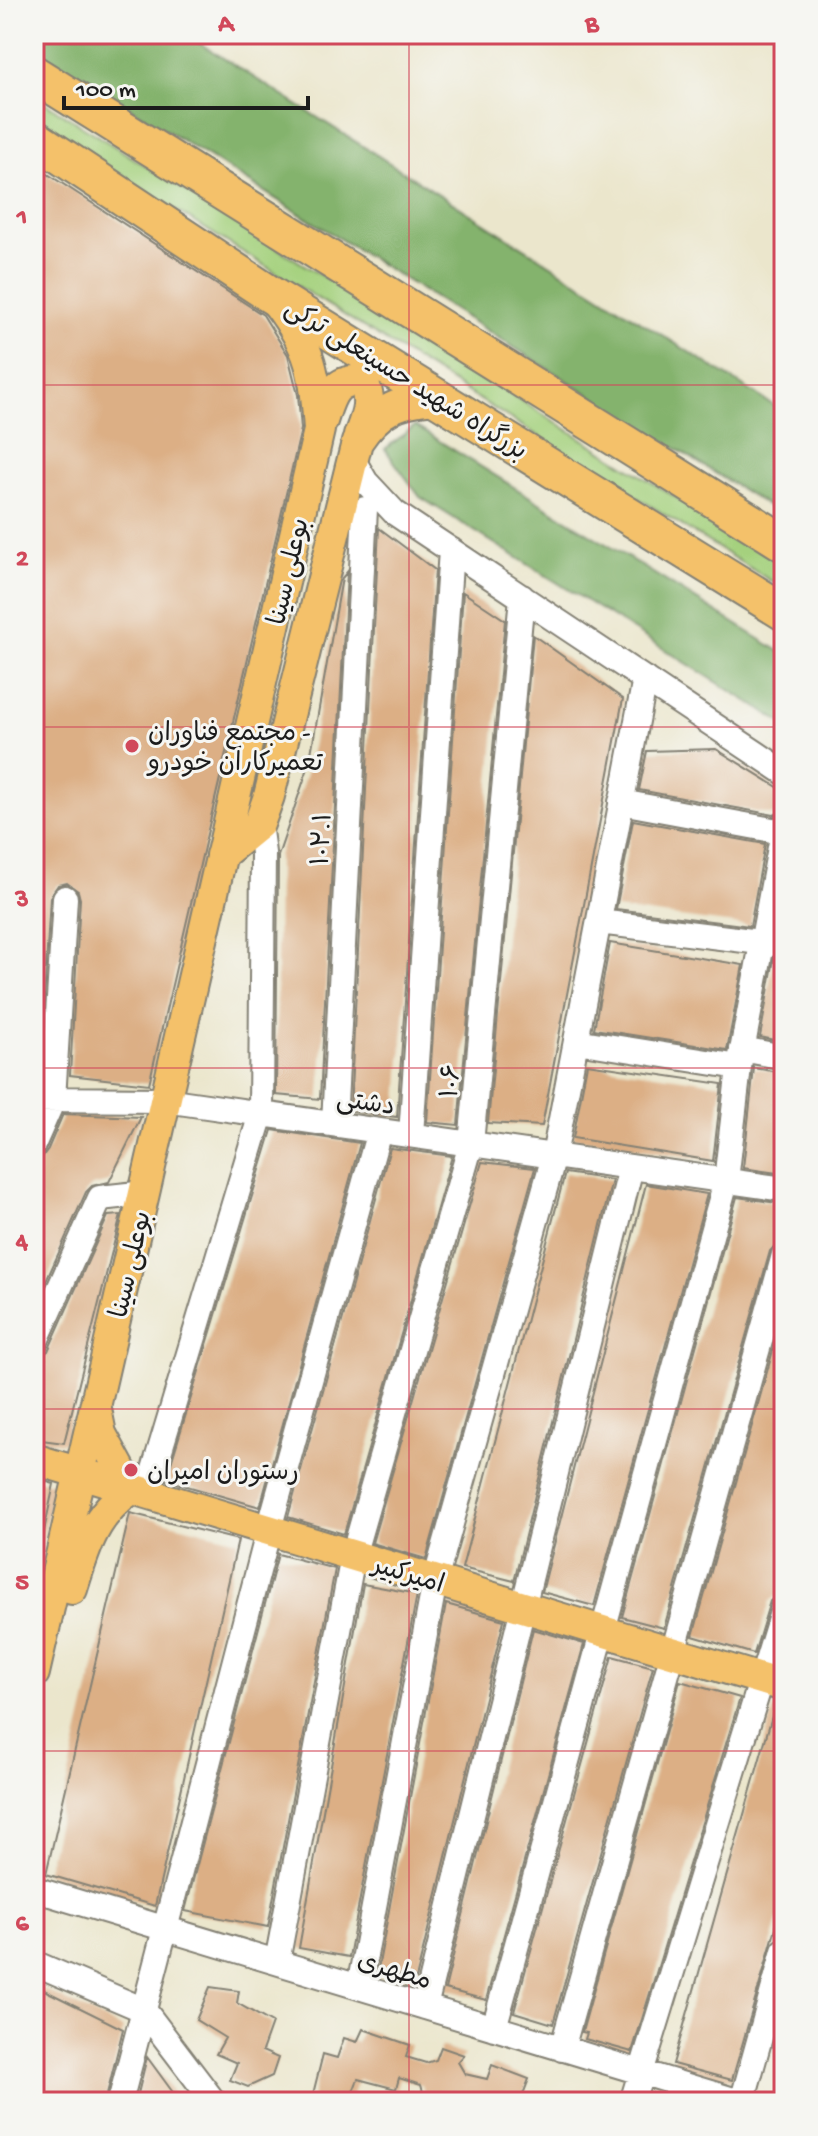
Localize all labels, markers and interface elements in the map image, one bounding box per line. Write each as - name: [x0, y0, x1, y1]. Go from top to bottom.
- text: A: [217, 11, 235, 42]
- text: B: [584, 11, 600, 42]
- scale bar: [64, 60, 308, 110]
- text: 100 m: [75, 77, 136, 106]
- text: 1: [16, 204, 27, 235]
- street label: بزرگراه شهید حسینعلی ترکی: [278, 291, 534, 469]
- street label: بوعلی سینا: [264, 516, 319, 628]
- text: 2: [16, 545, 29, 576]
- place label: مجتمع فناوران - تعمیرکاران خودرو: [146, 720, 323, 781]
- marker: مجتمع فناوران - تعمیرکاران خودرو: [123, 737, 141, 755]
- street label: ۱۰۲.۱: [308, 812, 341, 867]
- text: 3: [14, 886, 29, 917]
- street label: ۱۰۶: [437, 1063, 470, 1100]
- street label: دشتی: [334, 1086, 397, 1125]
- street label: بوعلی سینا: [106, 1209, 161, 1321]
- text: 4: [15, 1228, 29, 1259]
- place label: رستوران امیران: [147, 1459, 299, 1490]
- marker: رستوران امیران: [122, 1461, 140, 1479]
- street label: امیرکبیر: [366, 1551, 447, 1603]
- text: 5: [15, 1569, 29, 1600]
- text: 6: [15, 1910, 29, 1941]
- street label: مطهری: [353, 1947, 435, 1999]

